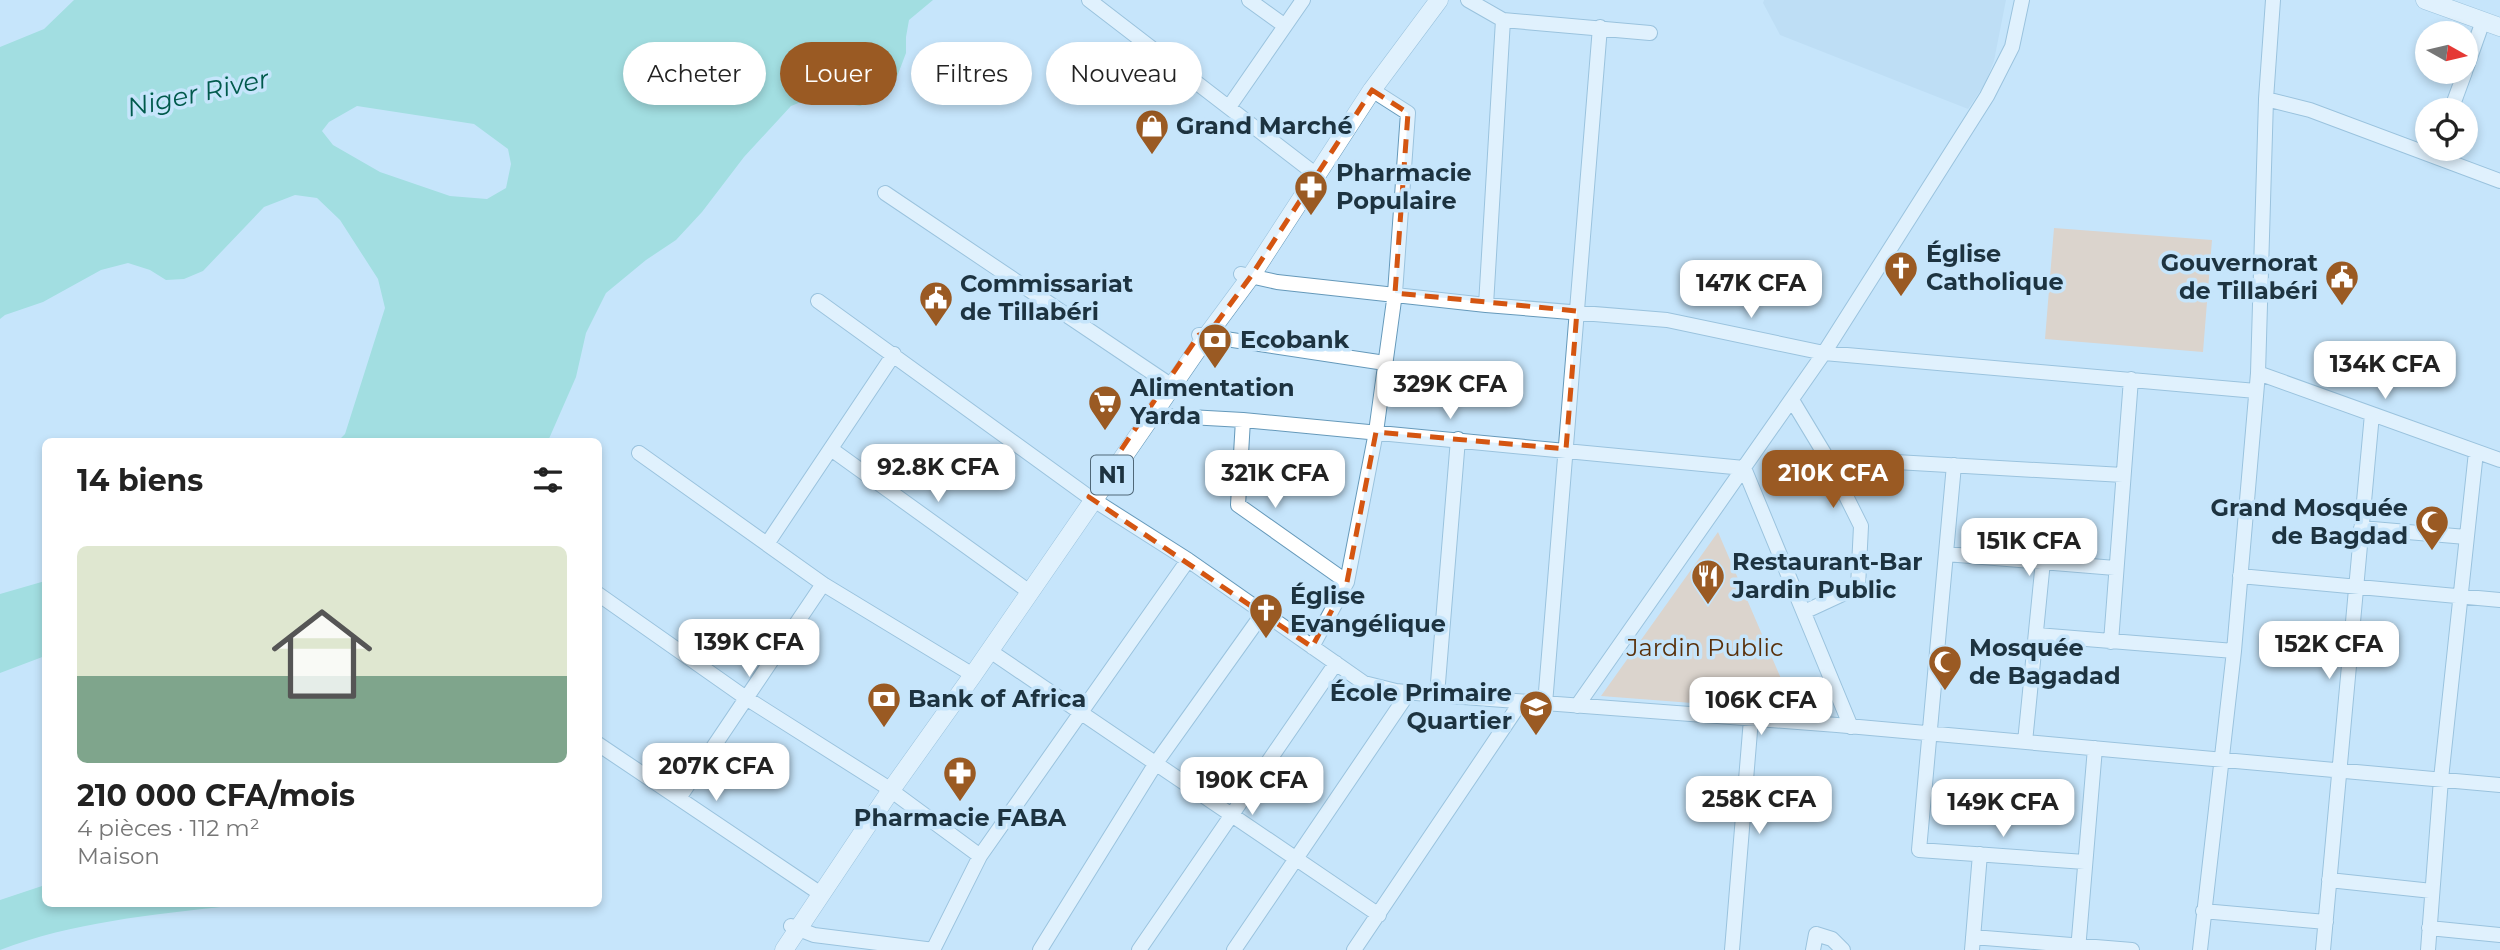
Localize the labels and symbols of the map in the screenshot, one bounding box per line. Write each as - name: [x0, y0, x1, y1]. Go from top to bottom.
- north arrow: [2415, 21, 2478, 84]
- water label: Niger River: [124, 62, 273, 124]
- shop icon: Grand Marché: [1133, 107, 1171, 156]
- place label: Grand Marché: [1176, 111, 1353, 140]
- place label: Pharmacie Populaire: [1336, 158, 1472, 215]
- pharmacy icon: Pharmacie Populaire: [1292, 168, 1330, 217]
- place label: Église Catholique: [1926, 239, 2064, 296]
- place label: Gouvernorat de Tillabéri: [2161, 248, 2319, 305]
- church icon: Église Catholique: [1882, 249, 1920, 298]
- public building icon: Gouvernorat de Tillabéri: [2323, 258, 2361, 307]
- pin: 147K CFA: [1679, 260, 1823, 320]
- place label: Commissariat de Tillabéri: [960, 269, 1134, 326]
- public building icon: Commissariat de Tillabéri: [917, 279, 955, 328]
- bank icon: Ecobank: [1196, 321, 1234, 370]
- place label: Ecobank: [1240, 325, 1349, 354]
- pin: 134K CFA: [2313, 342, 2457, 401]
- pin: 329K CFA: [1378, 362, 1522, 421]
- place label: Alimentation Yarda: [1129, 373, 1295, 430]
- supermarket icon: Alimentation Yarda: [1086, 383, 1124, 432]
- pin: 92.8K CFA: [858, 444, 1018, 504]
- pin: 321K CFA: [1203, 450, 1347, 510]
- pin: 210K CFA: [1761, 450, 1905, 510]
- road number: N1: [1091, 456, 1133, 495]
- place label: Grand Mosquée de Bagdad: [2210, 493, 2408, 550]
- mosque icon: Grand Mosquée de Bagdad: [2413, 503, 2451, 552]
- pin: 151K CFA: [1957, 518, 2101, 578]
- place label: Restaurant-Bar Jardin Public: [1731, 547, 1923, 604]
- restaurant icon: Restaurant-Bar Jardin Public: [1689, 557, 1727, 606]
- place label: Église Evangélique: [1290, 581, 1446, 638]
- church icon: Église Evangélique: [1247, 591, 1285, 640]
- pin: 139K CFA: [677, 620, 821, 679]
- pin: 152K CFA: [2257, 622, 2401, 681]
- park label: Jardin Public: [1626, 633, 1783, 662]
- place label: Mosquée de Bagadad: [1969, 633, 2121, 690]
- mosque icon: Mosquée de Bagadad: [1926, 643, 1964, 692]
- place label: École Primaire Quartier: [1330, 678, 1512, 735]
- pin: 106K CFA: [1689, 678, 1833, 737]
- bank icon: Bank of Africa: [865, 680, 903, 729]
- place label: Bank of Africa: [908, 684, 1086, 713]
- school or university icon: École Primaire Quartier: [1517, 688, 1555, 737]
- pin: 207K CFA: [644, 744, 788, 803]
- pharmacy icon: Pharmacie FABA: [941, 754, 979, 803]
- pin: 190K CFA: [1180, 758, 1324, 817]
- pin: 258K CFA: [1687, 776, 1831, 836]
- pin: 149K CFA: [1931, 780, 2075, 839]
- place label: Pharmacie FABA: [854, 803, 1067, 832]

